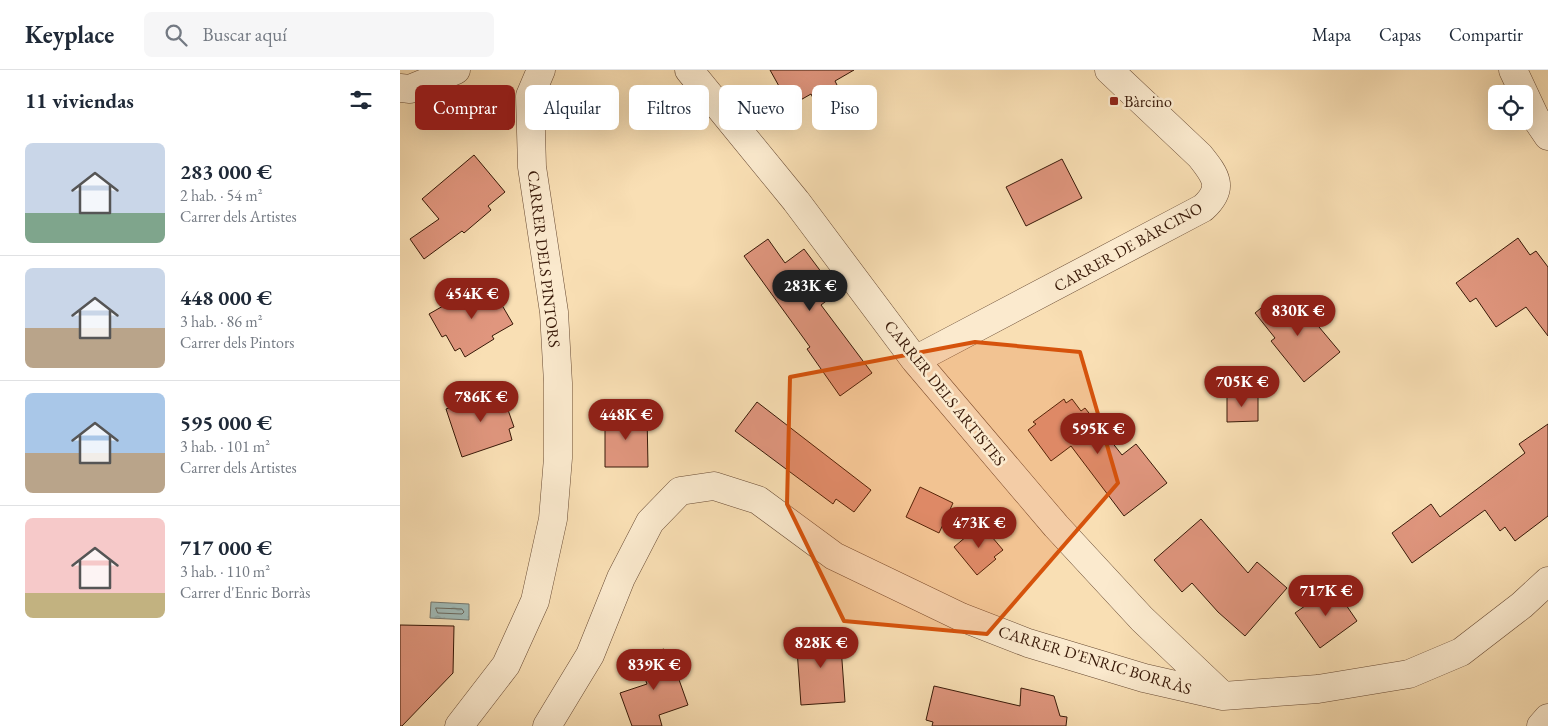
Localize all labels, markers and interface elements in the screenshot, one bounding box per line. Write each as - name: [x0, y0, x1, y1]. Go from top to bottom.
- search box: [144, 12, 494, 57]
- text: Keyplace: [25, 19, 114, 50]
- icon: search: [162, 21, 190, 49]
- text: Buscar aquí: [202, 22, 287, 47]
- text: Mapa: [1312, 23, 1351, 46]
- text: Capas: [1379, 23, 1421, 46]
- text: Compartir: [1449, 23, 1523, 46]
- chip: Comprar: [415, 85, 515, 130]
- chip: Alquilar: [525, 85, 619, 130]
- chip: Filtros: [629, 85, 709, 130]
- chip: Nuevo: [719, 85, 802, 130]
- chip: Piso: [812, 85, 877, 130]
- map controls: [1488, 85, 1533, 130]
- button: locate: [1488, 85, 1533, 130]
- icon: filters: [347, 86, 375, 114]
- text: 11 viviendas: [25, 87, 134, 114]
- place label: Bàrcino: [1124, 91, 1172, 112]
- marker: Bàrcino: [1108, 95, 1120, 107]
- text: 283 000 €: [180, 158, 272, 185]
- icon: home: [65, 163, 125, 223]
- street label: CARRER DELS PINTORS: [523, 169, 565, 349]
- text: 2 hab. · 54 m²: [180, 185, 262, 206]
- street label: CARRER DE BÀRCINO: [1050, 197, 1206, 297]
- text: Carrer dels Artistes: [180, 206, 297, 227]
- pin: 283K €: [769, 270, 851, 312]
- text: 283K €: [783, 275, 837, 296]
- pin: 454K €: [431, 278, 513, 320]
- text: 454K €: [445, 283, 499, 304]
- text: 448 000 €: [180, 284, 272, 311]
- icon: home: [65, 288, 125, 348]
- pin: 830K €: [1257, 294, 1339, 337]
- text: 830K €: [1271, 300, 1325, 321]
- text: 3 hab. · 86 m²: [180, 311, 262, 332]
- street label: CARRER DELS ARTISTES: [880, 316, 1010, 470]
- text: Carrer dels Pintors: [180, 332, 294, 353]
- pin: 705K €: [1201, 366, 1283, 408]
- text: 705K €: [1215, 371, 1269, 392]
- pin: 786K €: [440, 380, 522, 423]
- text: 786K €: [454, 386, 508, 407]
- pin: 448K €: [585, 398, 667, 441]
- text: 448K €: [599, 404, 653, 425]
- text: 595 000 €: [180, 409, 272, 436]
- pin: 595K €: [1057, 412, 1139, 455]
- icon: home: [65, 413, 125, 473]
- text: 595K €: [1071, 418, 1125, 439]
- text: 3 hab. · 101 m²: [180, 436, 270, 457]
- text: Carrer dels Artistes: [180, 457, 297, 478]
- pin: 473K €: [938, 506, 1020, 549]
- text: 473K €: [952, 512, 1006, 533]
- text: 717 000 €: [180, 534, 272, 561]
- icon: home: [65, 538, 125, 598]
- text: 3 hab. · 110 m²: [180, 561, 270, 582]
- pin: 717K €: [1285, 574, 1367, 617]
- text: 717K €: [1299, 580, 1353, 601]
- text: Carrer d'Enric Borràs: [180, 582, 311, 603]
- street label: CARRER D'ENRIC BORRÀS: [996, 621, 1194, 699]
- pin: 828K €: [780, 626, 862, 669]
- text: 828K €: [794, 632, 848, 653]
- pin: 839K €: [613, 648, 695, 691]
- text: 839K €: [627, 654, 681, 675]

